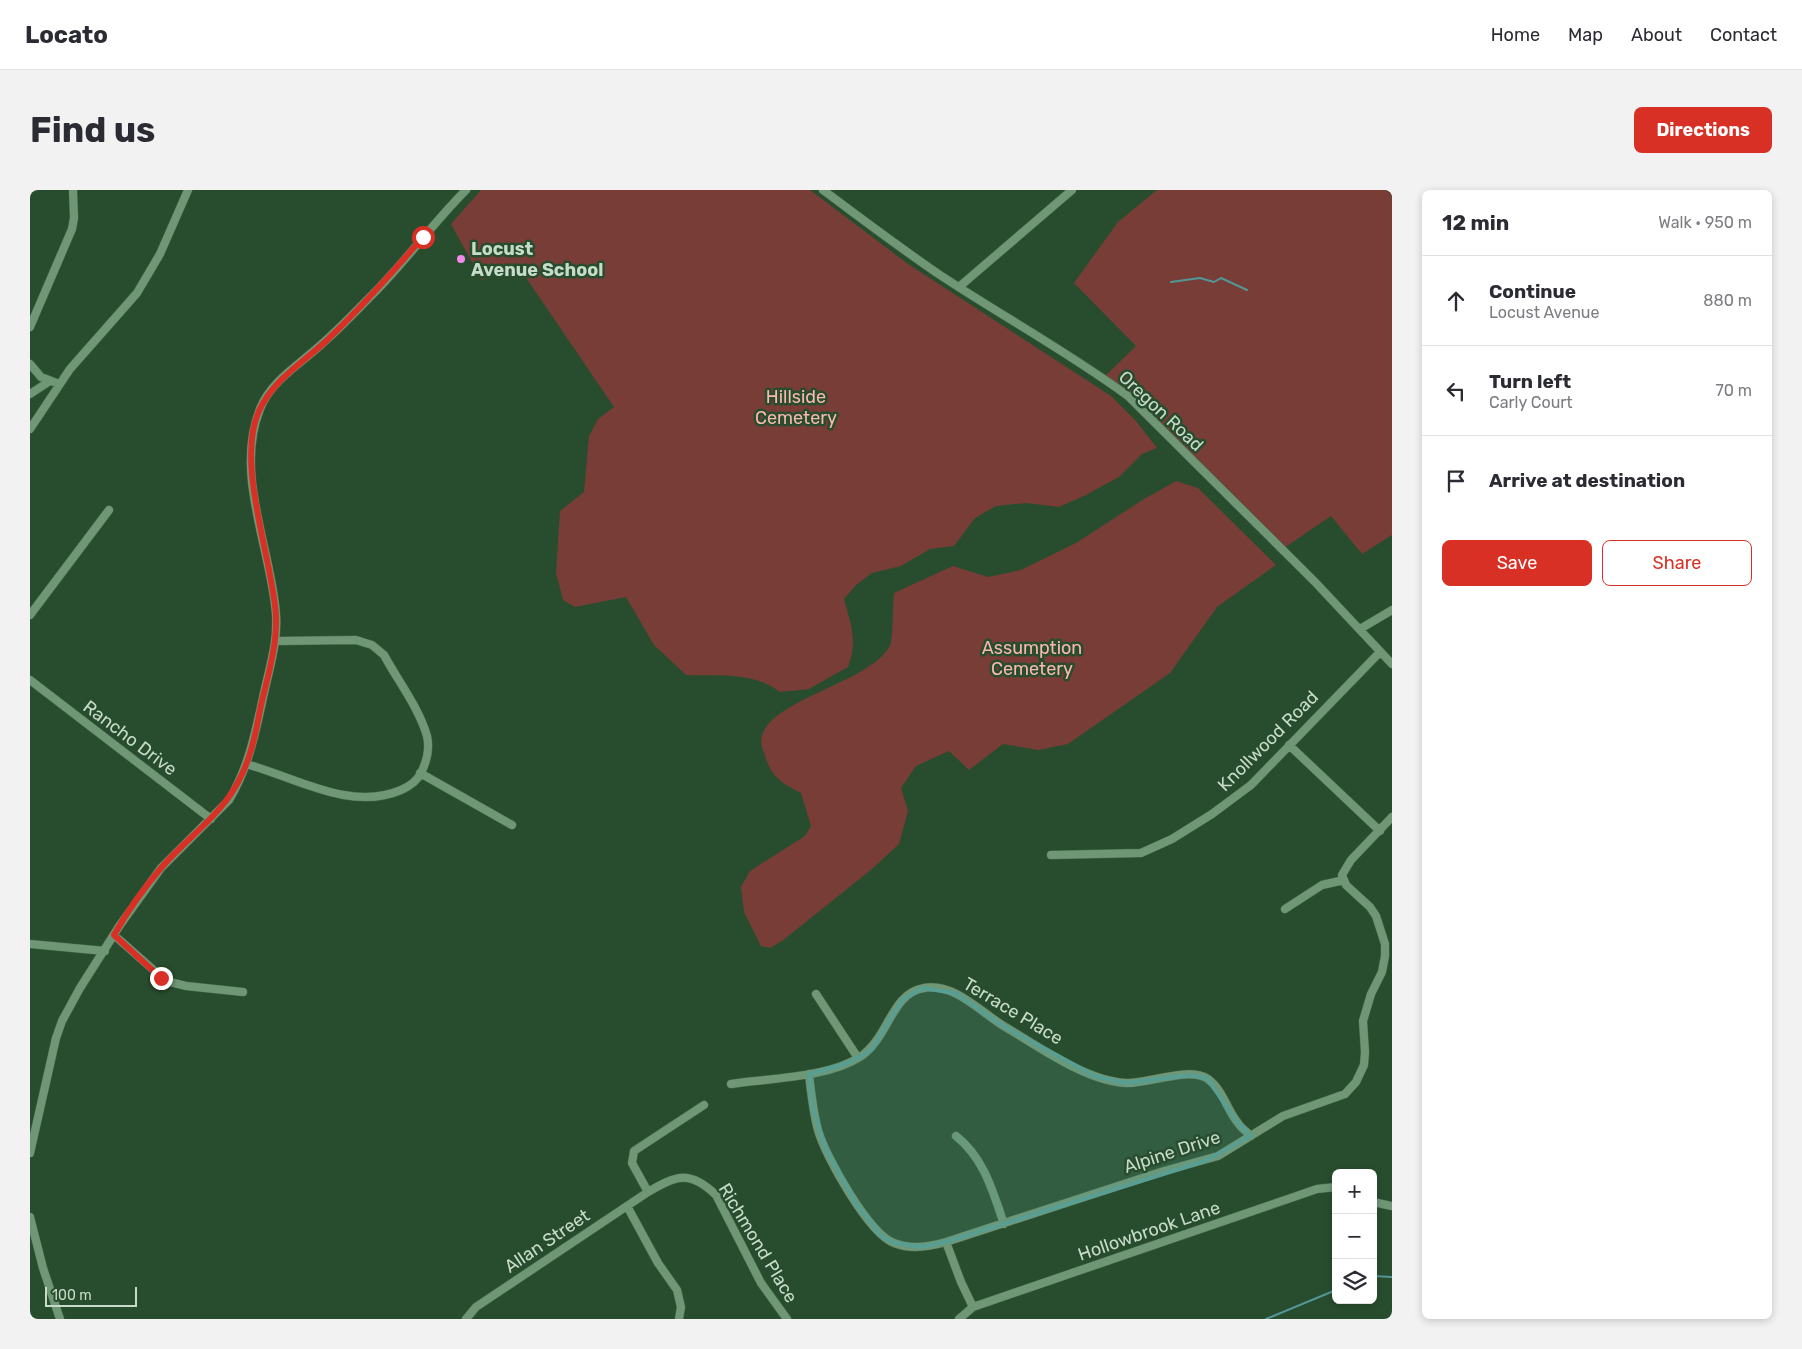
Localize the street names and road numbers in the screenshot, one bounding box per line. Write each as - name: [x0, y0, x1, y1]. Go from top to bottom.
- street label: Oregon Road: [1114, 366, 1208, 456]
- street label: Knollwood Road: [1213, 686, 1323, 796]
- street label: Rancho Drive: [79, 696, 181, 780]
- street label: Terrace Place: [959, 973, 1067, 1049]
- street label: Alpine Drive: [1121, 1126, 1223, 1178]
- street label: Richmond Place: [714, 1179, 802, 1307]
- street label: Hollowbrook Lane: [1075, 1196, 1223, 1266]
- street label: Allan Street: [500, 1204, 594, 1278]

